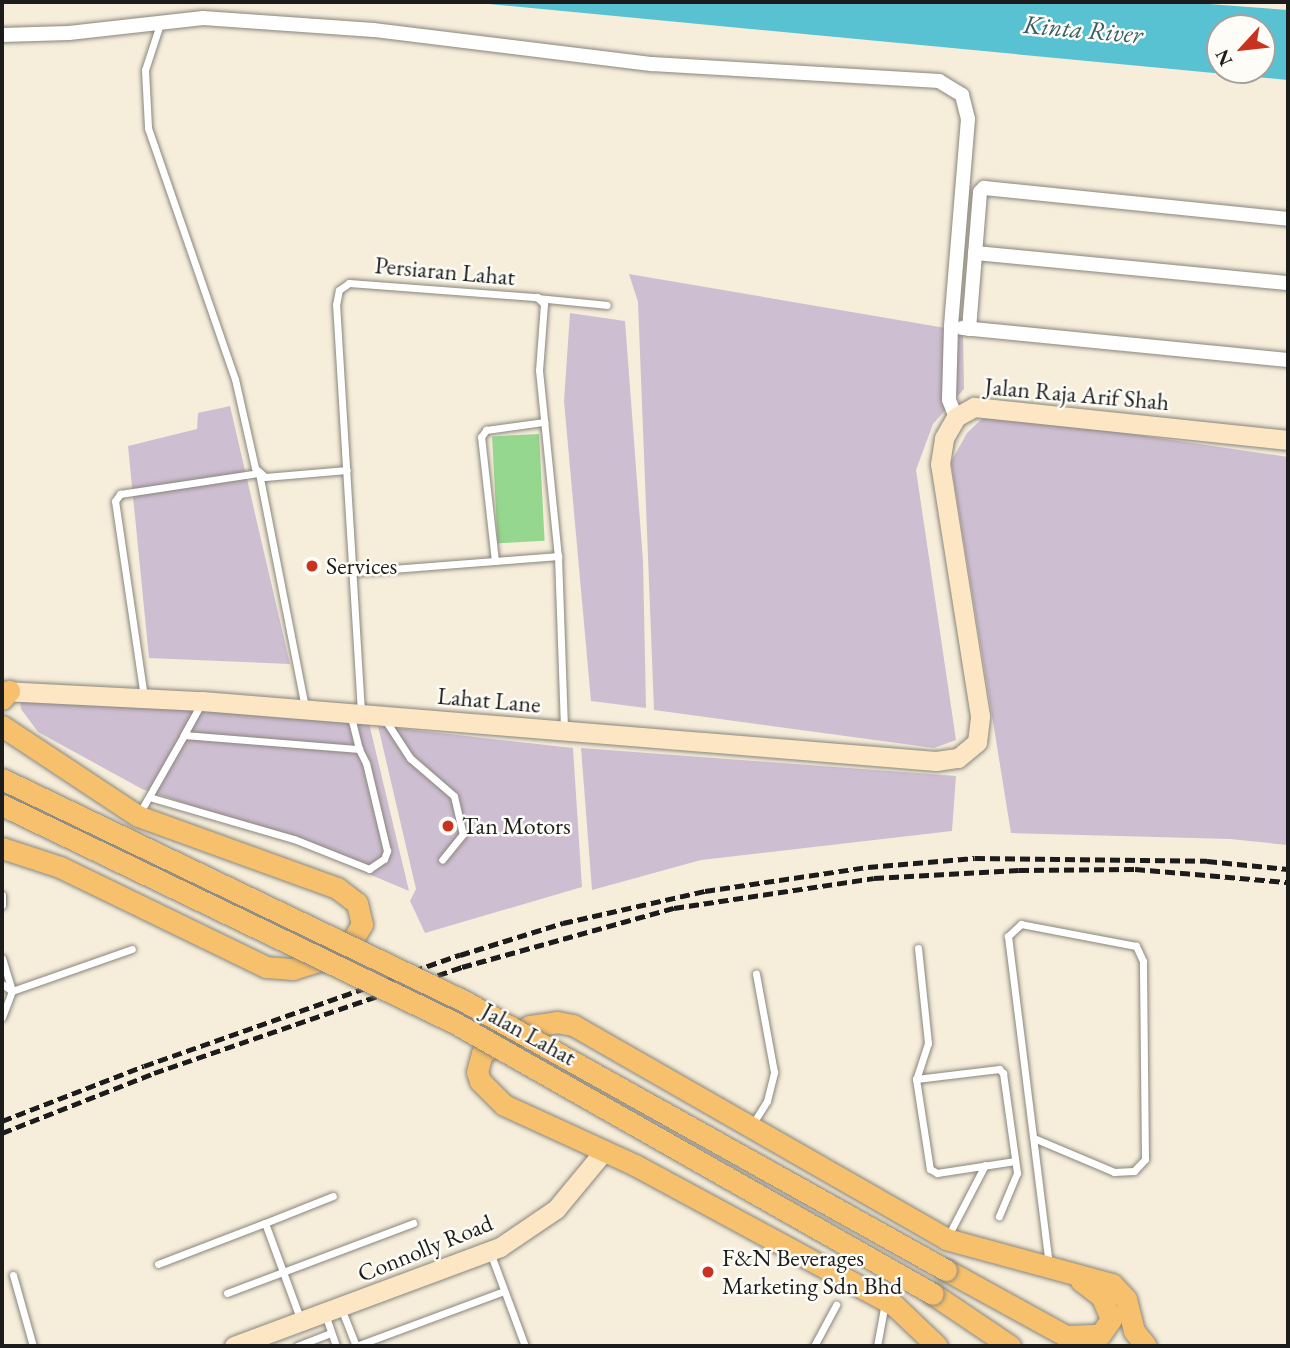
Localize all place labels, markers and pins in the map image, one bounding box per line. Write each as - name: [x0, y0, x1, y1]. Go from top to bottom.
- place label: Services: [326, 552, 397, 580]
- marker: Services: [304, 558, 320, 574]
- place label: Tan Motors: [462, 812, 571, 840]
- marker: Tan Motors: [440, 818, 456, 834]
- place label: F&N Beverages Marketing Sdn Bhd: [722, 1244, 902, 1300]
- marker: F&N Beverages Marketing Sdn Bhd: [700, 1264, 716, 1280]

